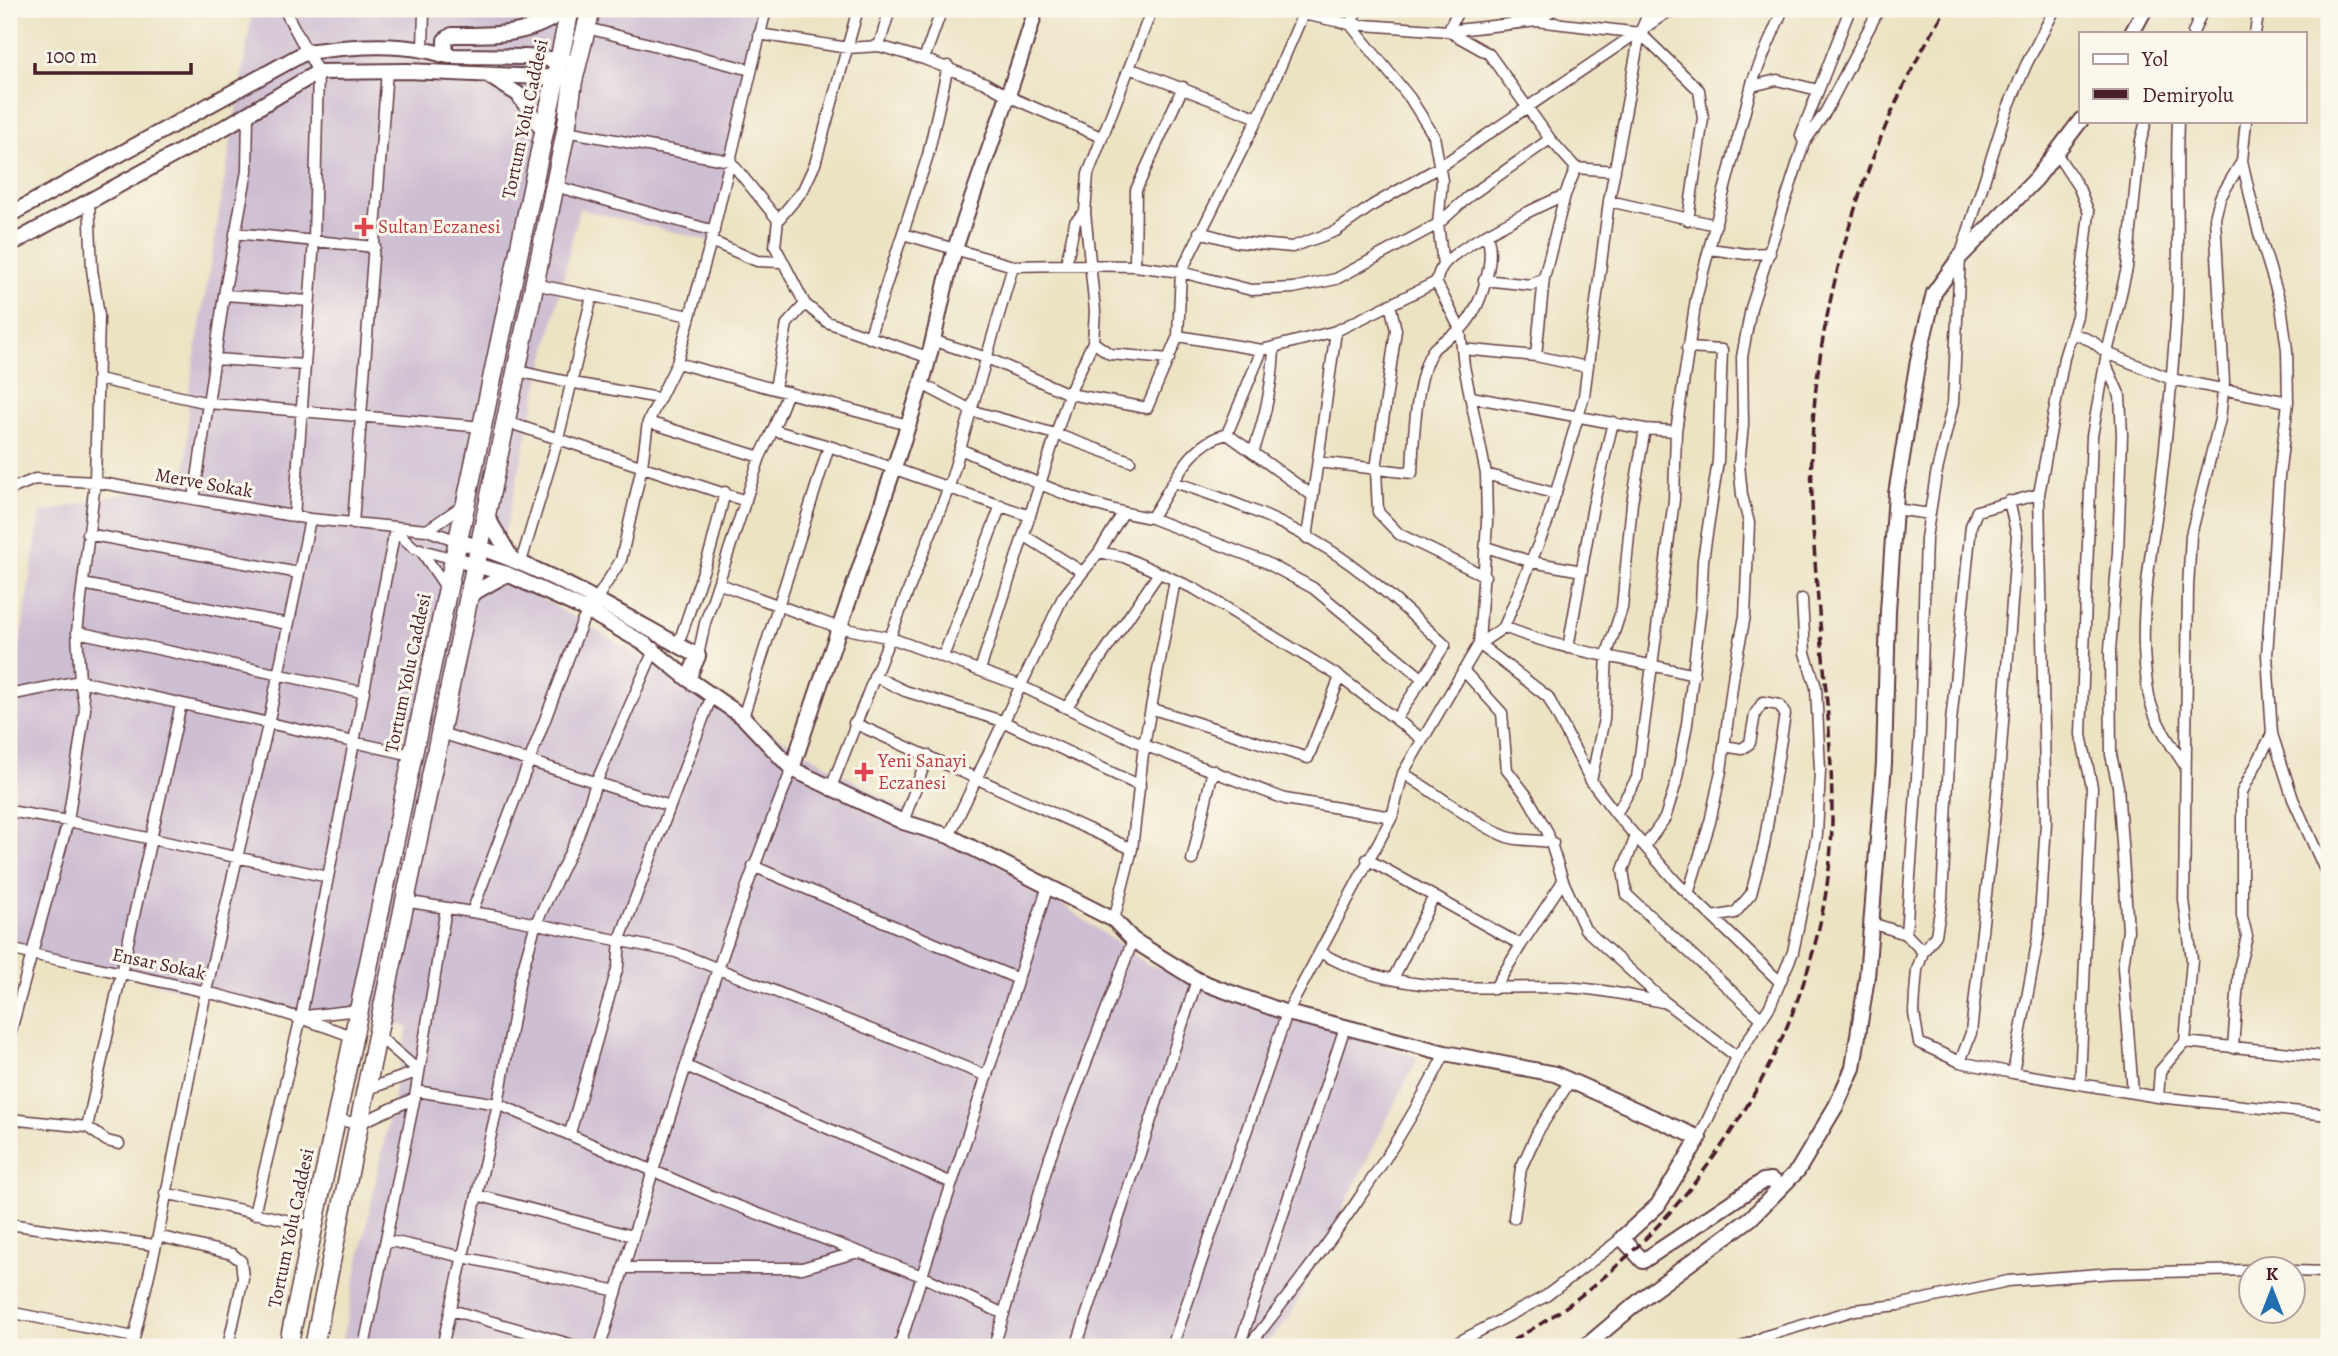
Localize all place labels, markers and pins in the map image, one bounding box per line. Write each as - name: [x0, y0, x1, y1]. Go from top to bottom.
- place label: Sultan Eczanesi: [378, 214, 501, 240]
- marker: Sultan Eczanesi: [356, 219, 372, 235]
- place label: Yeni Sanayi Eczanesi: [877, 748, 967, 796]
- marker: Yeni Sanayi Eczanesi: [856, 764, 872, 780]

